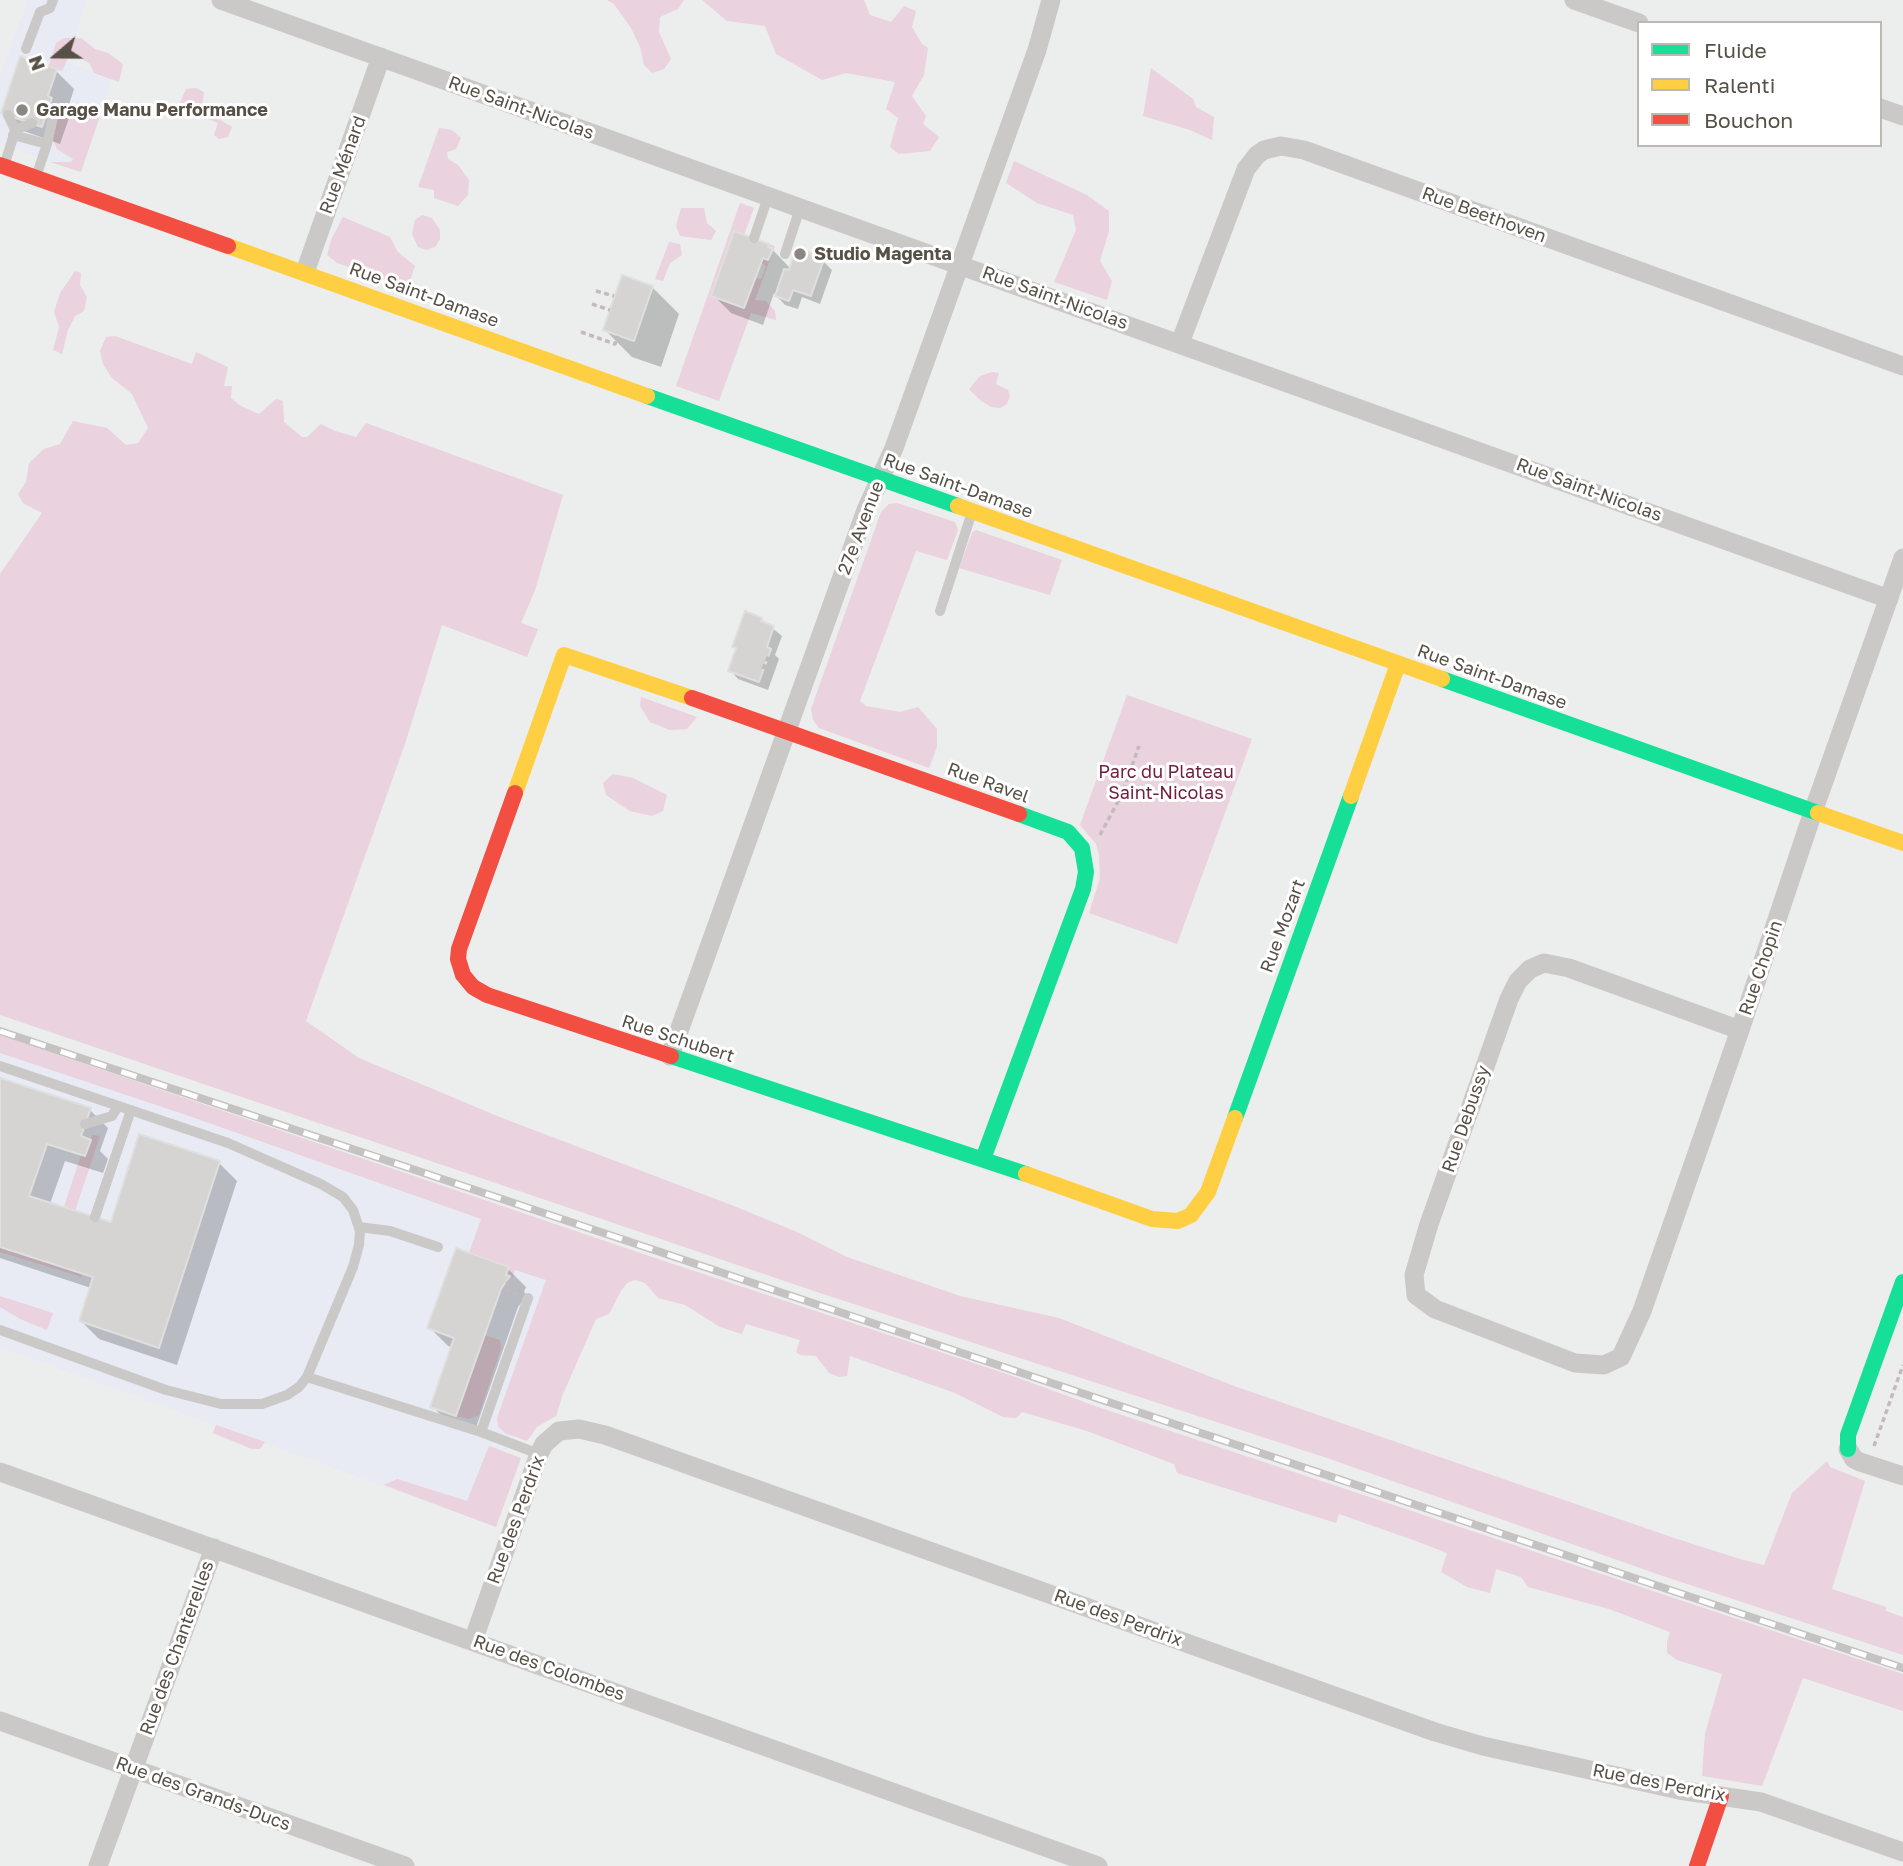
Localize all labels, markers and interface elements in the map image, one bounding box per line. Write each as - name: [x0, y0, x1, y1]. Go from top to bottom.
- north arrow: [21, 21, 91, 91]
- legend: [1637, 21, 1882, 147]
- text: Fluide: [1704, 37, 1767, 63]
- text: N: [23, 53, 49, 74]
- street label: Rue Saint-Nicolas: [445, 72, 597, 144]
- text: Ralenti: [1704, 72, 1775, 98]
- place label: Garage Manu Performance: [36, 99, 268, 121]
- marker: Garage Manu Performance: [14, 102, 30, 118]
- text: Bouchon: [1704, 107, 1793, 133]
- street label: Rue Ménard: [315, 113, 371, 217]
- street label: Rue Beethoven: [1419, 183, 1549, 247]
- place label: Studio Magenta: [814, 243, 952, 265]
- marker: Studio Magenta: [792, 246, 808, 262]
- street label: Rue Saint-Damase: [346, 258, 502, 332]
- street label: Rue Saint-Nicolas: [979, 262, 1131, 334]
- street label: Rue Saint-Damase: [880, 449, 1036, 523]
- street label: Rue Saint-Nicolas: [1513, 454, 1665, 526]
- street label: 27e Avenue: [833, 478, 889, 578]
- street label: Rue Saint-Damase: [1414, 640, 1570, 714]
- street label: Rue Ravel: [944, 758, 1032, 808]
- park label: Parc du Plateau Saint-Nicolas: [1098, 761, 1234, 804]
- street label: Rue Mozart: [1256, 876, 1310, 976]
- street label: Rue Chopin: [1735, 918, 1787, 1018]
- street label: Rue Schubert: [619, 1011, 737, 1067]
- street label: Rue Debussy: [1438, 1063, 1494, 1175]
- street label: Rue des Perdrix: [483, 1453, 549, 1587]
- street label: Rue des Chanterelles: [135, 1558, 219, 1738]
- street label: Rue des Perdrix: [1051, 1585, 1185, 1651]
- street label: Rue des Colombes: [470, 1631, 628, 1705]
- street label: Rue des Grands-Ducs: [113, 1752, 293, 1836]
- street label: Rue des Perdrix: [1591, 1760, 1727, 1806]

